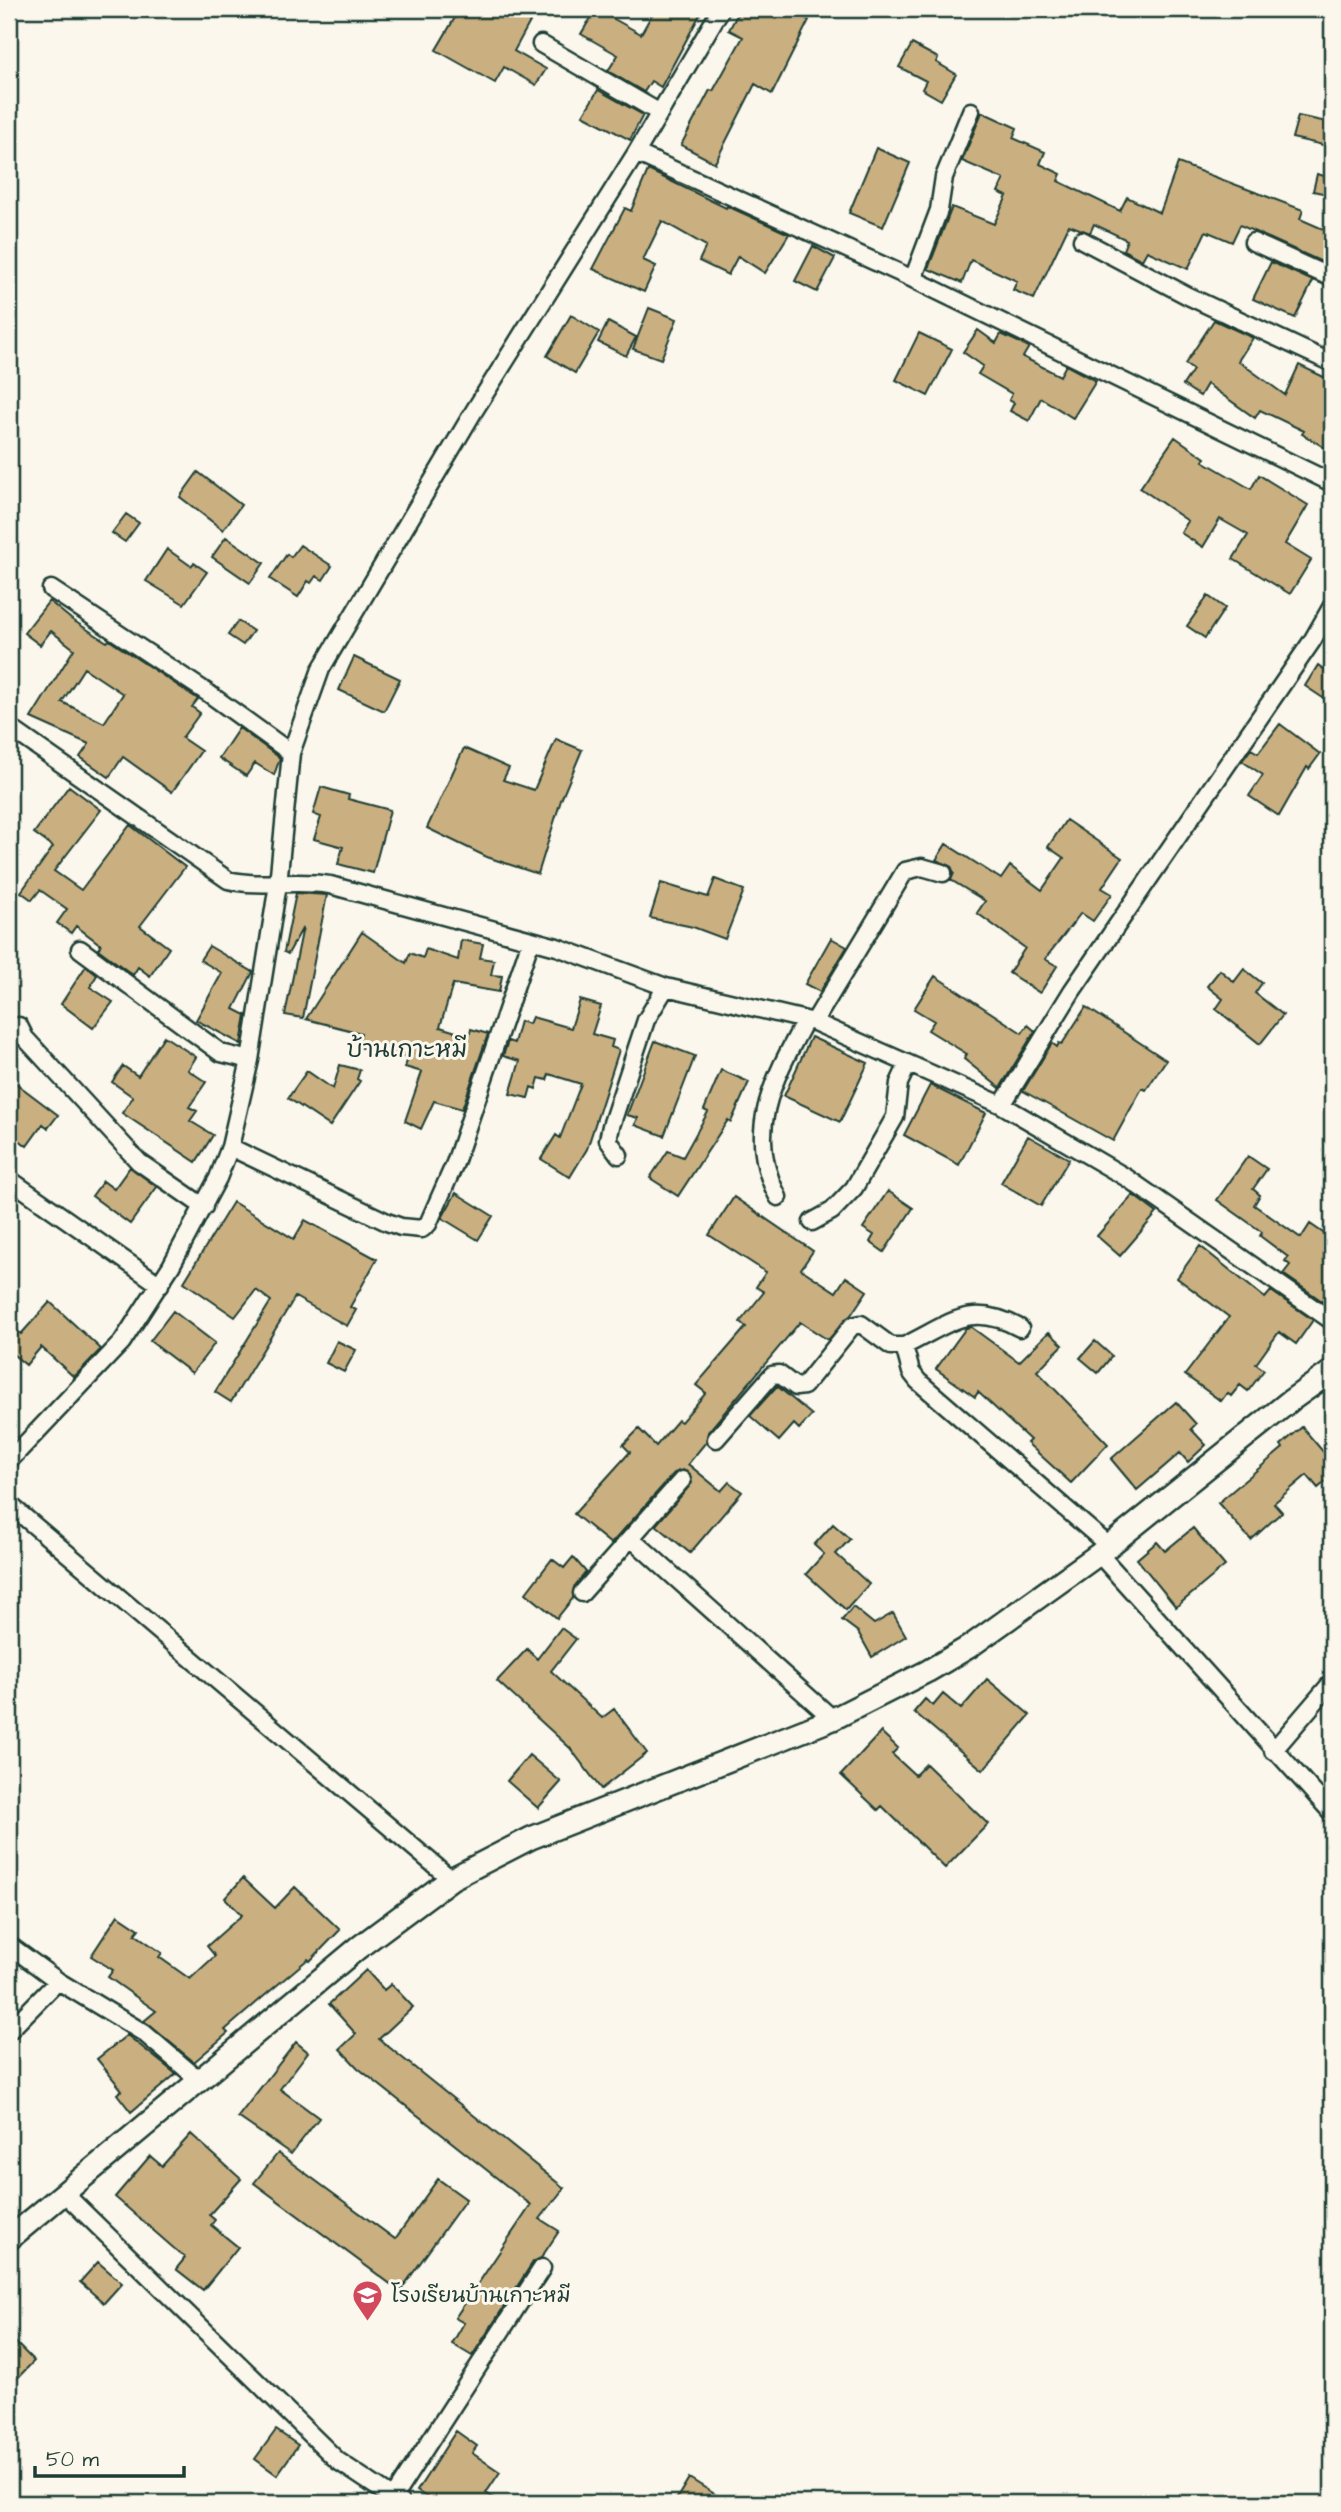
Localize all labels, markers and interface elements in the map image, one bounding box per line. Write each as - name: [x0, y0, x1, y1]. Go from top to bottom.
- district label: บ้านเกาะหมี: [347, 1033, 467, 1067]
- school or university icon: โรงเรียนบ้านเกาะหมี: [351, 2278, 385, 2322]
- place label: โรงเรียนบ้านเกาะหมี: [391, 2281, 571, 2310]
- scale bar: [35, 2435, 184, 2479]
- text: 50 m: [46, 2445, 100, 2474]

